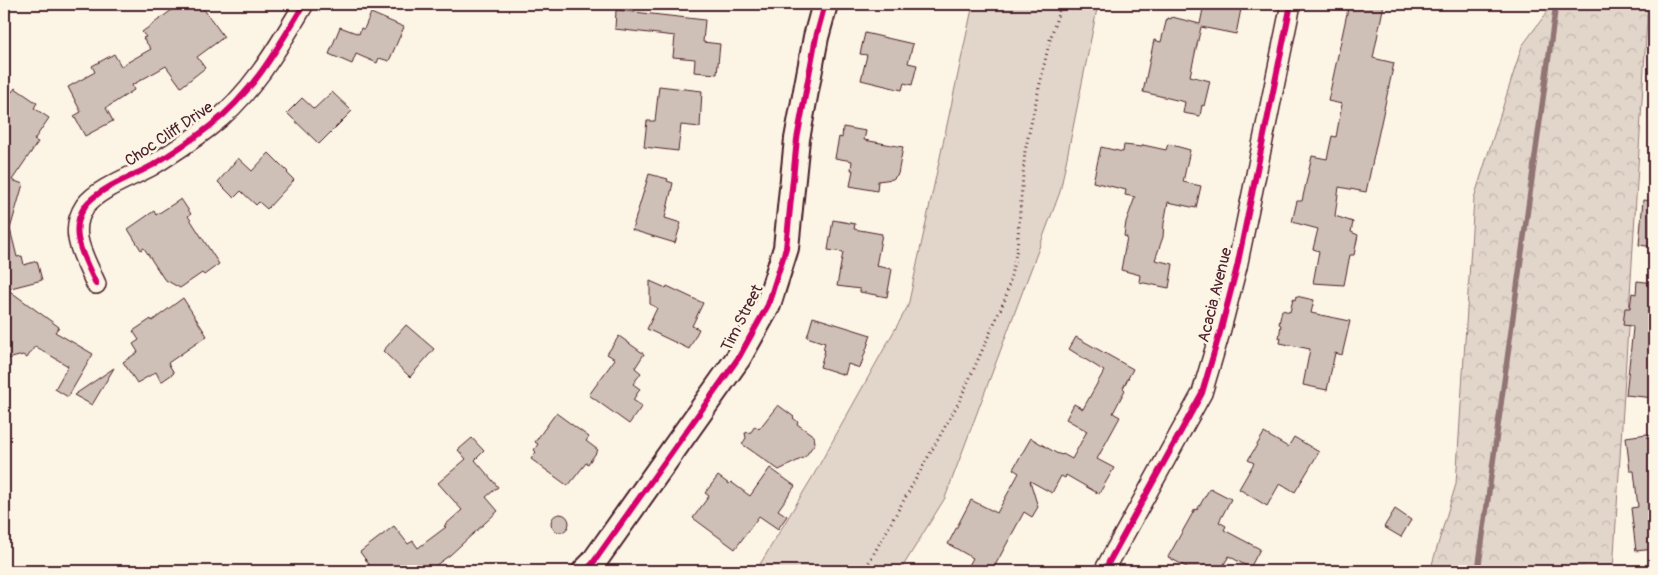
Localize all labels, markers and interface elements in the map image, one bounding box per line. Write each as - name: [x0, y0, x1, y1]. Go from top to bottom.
- street label: Choc Cliff Drive: [121, 97, 217, 171]
- street label: Acacia Avenue: [1194, 245, 1236, 344]
- street label: Tim Street: [717, 281, 768, 355]

